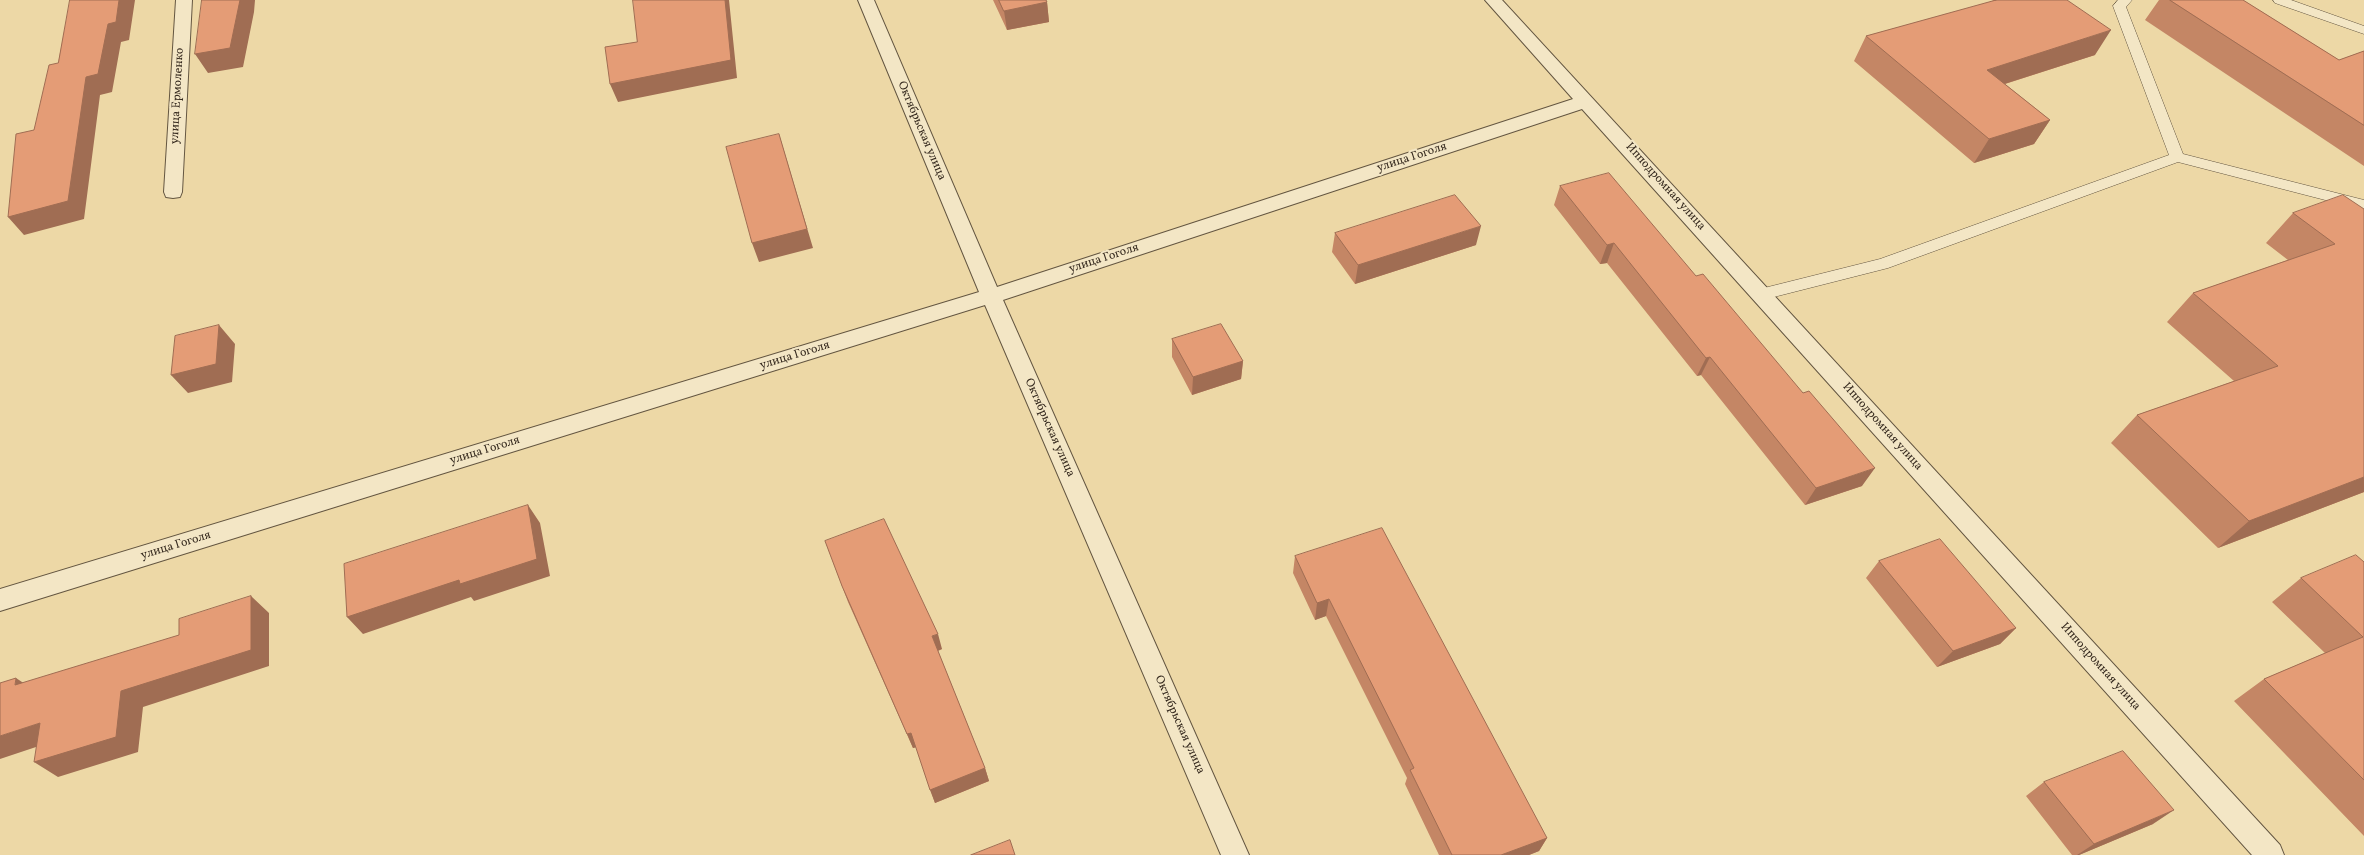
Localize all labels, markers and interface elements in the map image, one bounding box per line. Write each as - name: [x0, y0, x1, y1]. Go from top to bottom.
- street label: улица Ермоленко: [168, 47, 188, 145]
- street label: Октябрьская улица: [894, 79, 948, 183]
- street label: улица Гоголя: [1375, 140, 1449, 176]
- street label: Ипподромная улица: [1622, 140, 1708, 234]
- street label: улица Гоголя: [1067, 241, 1141, 277]
- street label: улица Гоголя: [758, 339, 832, 373]
- street label: Октябрьская улица: [1021, 377, 1077, 479]
- street label: Ипподромная улица: [1839, 380, 1925, 474]
- street label: улица Гоголя: [448, 434, 522, 468]
- street label: улица Гоголя: [139, 529, 213, 563]
- street label: Ипподромная улица: [2057, 620, 2143, 714]
- street label: Октябрьская улица: [1151, 674, 1207, 776]

